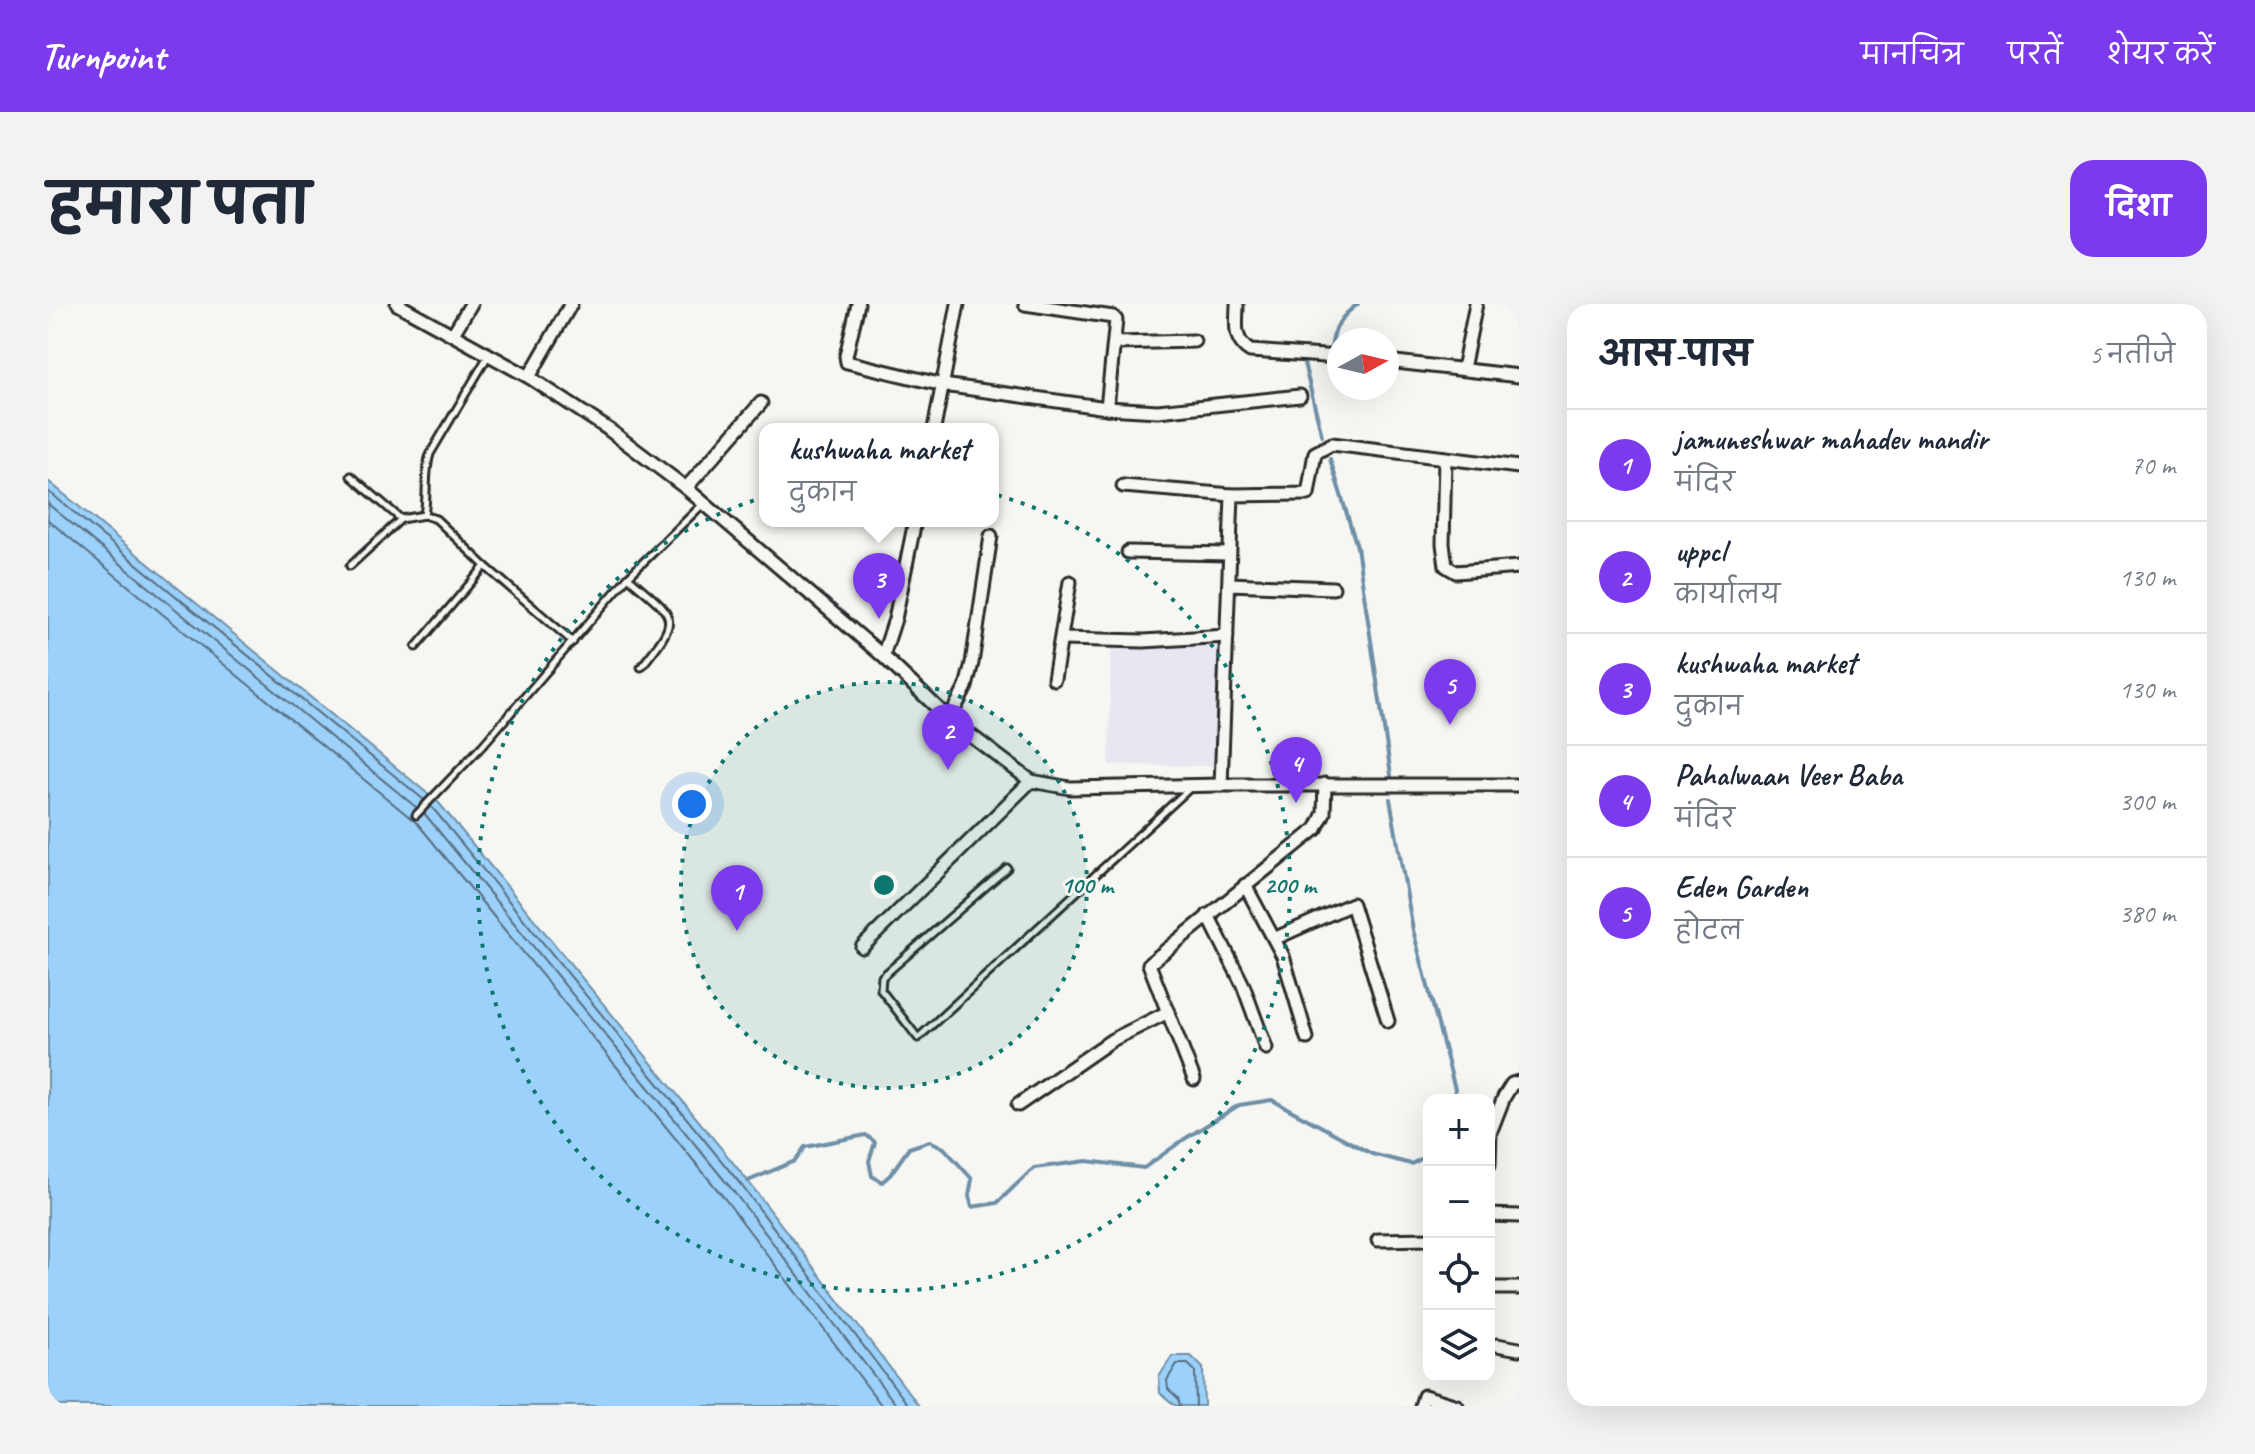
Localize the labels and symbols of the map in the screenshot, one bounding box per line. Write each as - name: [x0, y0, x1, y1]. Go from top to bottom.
- north arrow: [1327, 328, 1399, 400]
- pin: 3: [853, 553, 905, 619]
- pin: 5: [1424, 659, 1476, 725]
- pin: 2: [922, 704, 974, 770]
- pin: 4: [1270, 737, 1322, 803]
- your location: [672, 784, 712, 824]
- pin: 1: [711, 865, 763, 931]
- text: 100 m: [1061, 870, 1115, 900]
- text: 200 m: [1264, 870, 1318, 900]
- centre of rings: [870, 871, 898, 899]

